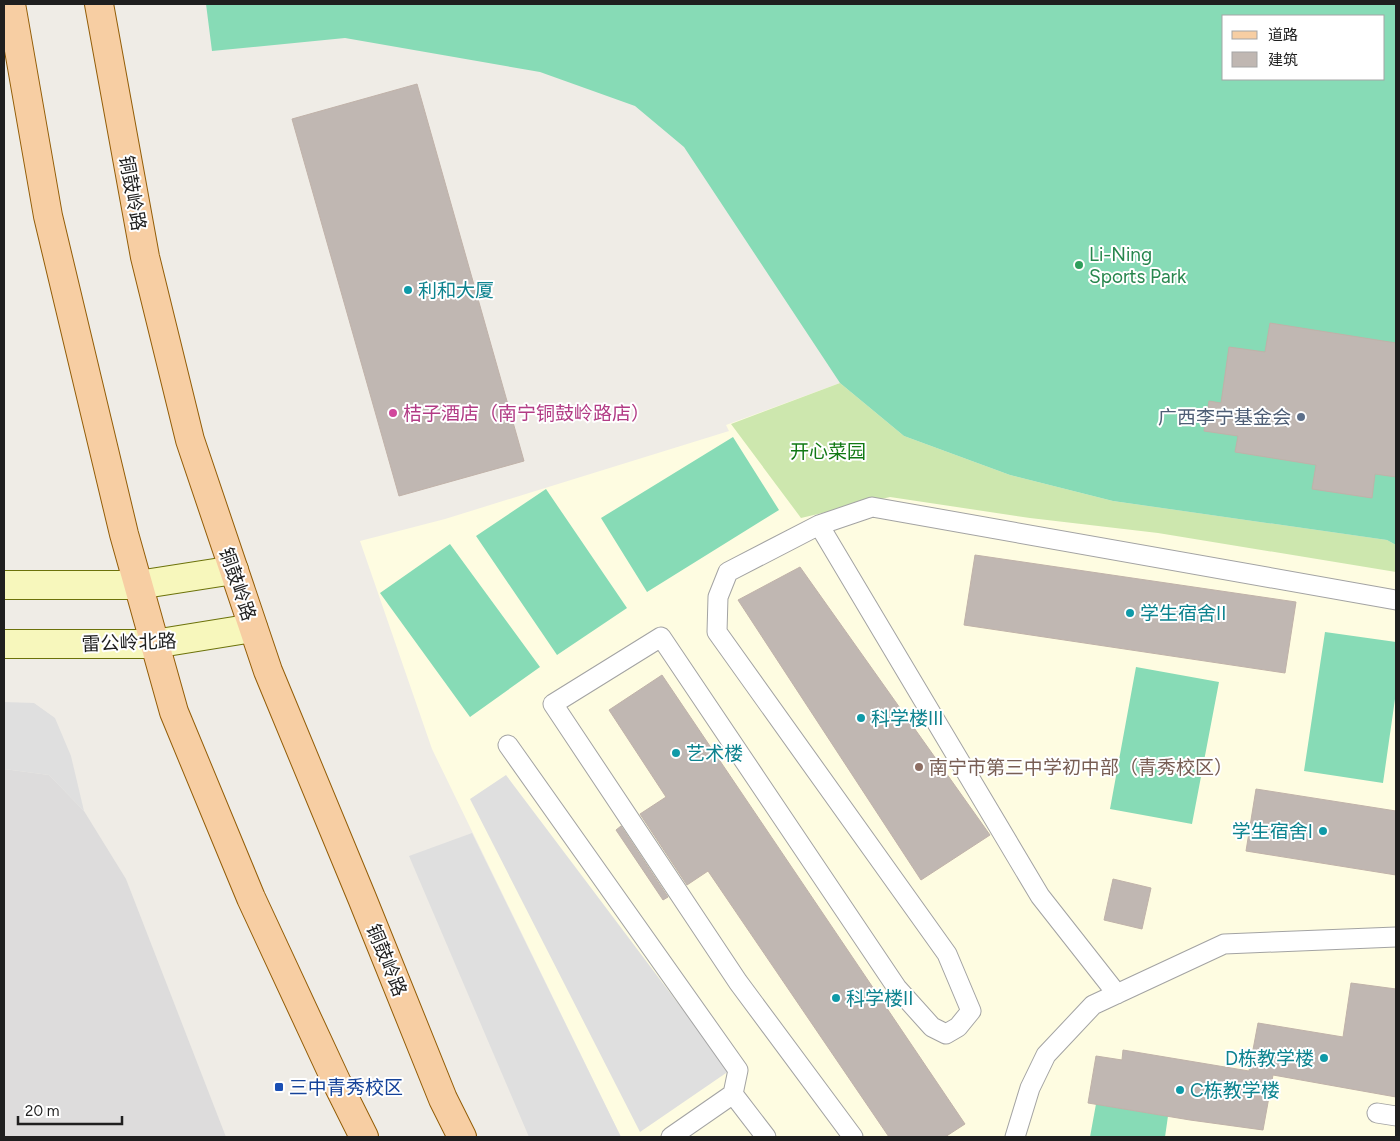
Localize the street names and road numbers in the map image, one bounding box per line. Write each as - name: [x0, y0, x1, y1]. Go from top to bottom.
- street label: 铜鼓岭路: [115, 154, 150, 233]
- street label: 铜鼓岭路: [214, 544, 261, 624]
- street label: 雷公岭北路: [81, 629, 177, 656]
- street label: 铜鼓岭路: [362, 921, 411, 1000]

